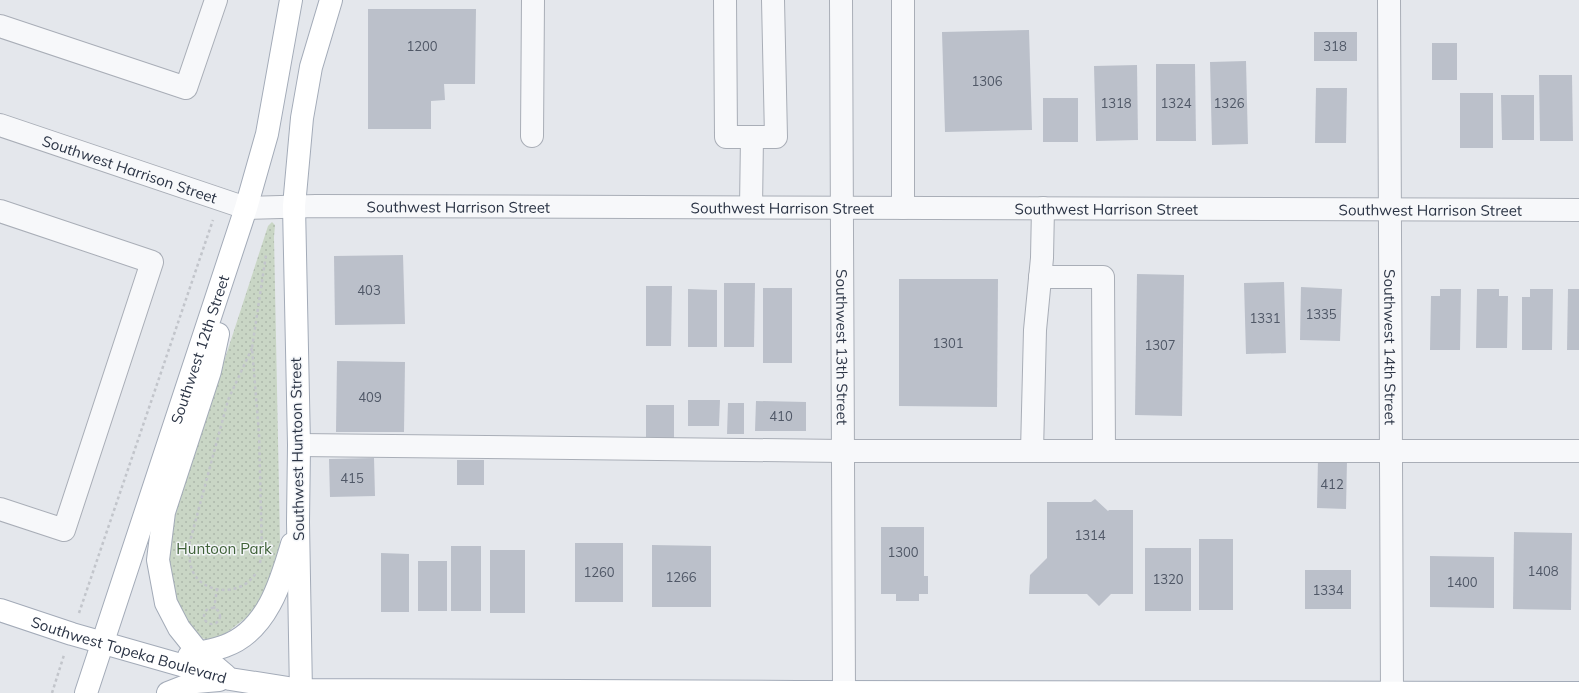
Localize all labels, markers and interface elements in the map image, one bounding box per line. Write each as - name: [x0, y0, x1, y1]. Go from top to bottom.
- house number: 1200: [406, 38, 438, 54]
- house number: 318: [1323, 38, 1347, 54]
- house number: 1306: [971, 73, 1003, 89]
- house number: 1318: [1100, 95, 1132, 111]
- house number: 1324: [1160, 95, 1192, 111]
- house number: 1326: [1213, 95, 1245, 111]
- street label: Southwest Harrison Street: [40, 130, 220, 207]
- street label: Southwest Harrison Street: [367, 197, 550, 216]
- street label: Southwest Harrison Street: [691, 198, 874, 217]
- street label: Southwest Harrison Street: [1015, 199, 1198, 218]
- street label: Southwest Harrison Street: [1339, 200, 1522, 219]
- street label: Southwest 13th Street: [833, 269, 852, 425]
- street label: Southwest 14th Street: [1381, 269, 1400, 425]
- street label: Southwest 12th Street: [166, 272, 233, 426]
- house number: 403: [357, 282, 381, 298]
- house number: 1335: [1305, 306, 1337, 322]
- house number: 1331: [1249, 310, 1281, 326]
- house number: 1301: [932, 335, 964, 351]
- house number: 1307: [1144, 337, 1176, 353]
- street label: Southwest Huntoon Street: [286, 357, 308, 541]
- house number: 409: [358, 389, 382, 405]
- house number: 410: [769, 408, 793, 424]
- house number: 415: [340, 470, 364, 486]
- house number: 412: [1320, 476, 1344, 492]
- house number: 1314: [1074, 527, 1106, 543]
- park label: Huntoon Park: [176, 539, 272, 558]
- house number: 1300: [887, 544, 919, 560]
- house number: 1408: [1527, 563, 1559, 579]
- house number: 1260: [583, 564, 615, 580]
- house number: 1266: [665, 569, 697, 585]
- house number: 1320: [1152, 571, 1184, 587]
- house number: 1400: [1446, 574, 1478, 590]
- house number: 1334: [1312, 582, 1344, 598]
- street label: Southwest Topeka Boulevard: [29, 612, 229, 687]

